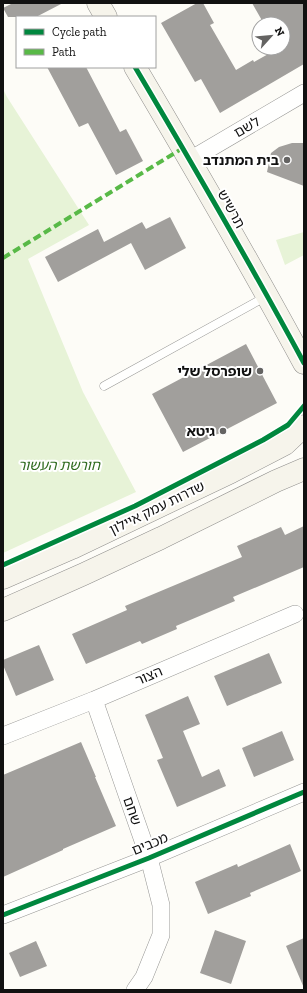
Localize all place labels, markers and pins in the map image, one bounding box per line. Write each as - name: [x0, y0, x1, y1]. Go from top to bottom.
- place label: בית המתנדב: [203, 152, 279, 169]
- marker: בית המתנדב: [282, 155, 292, 165]
- place label: שופרסל שלי: [177, 363, 252, 380]
- marker: שופרסל שלי: [255, 366, 265, 376]
- place label: גיטא: [186, 423, 215, 440]
- marker: גיטא: [218, 426, 228, 436]

